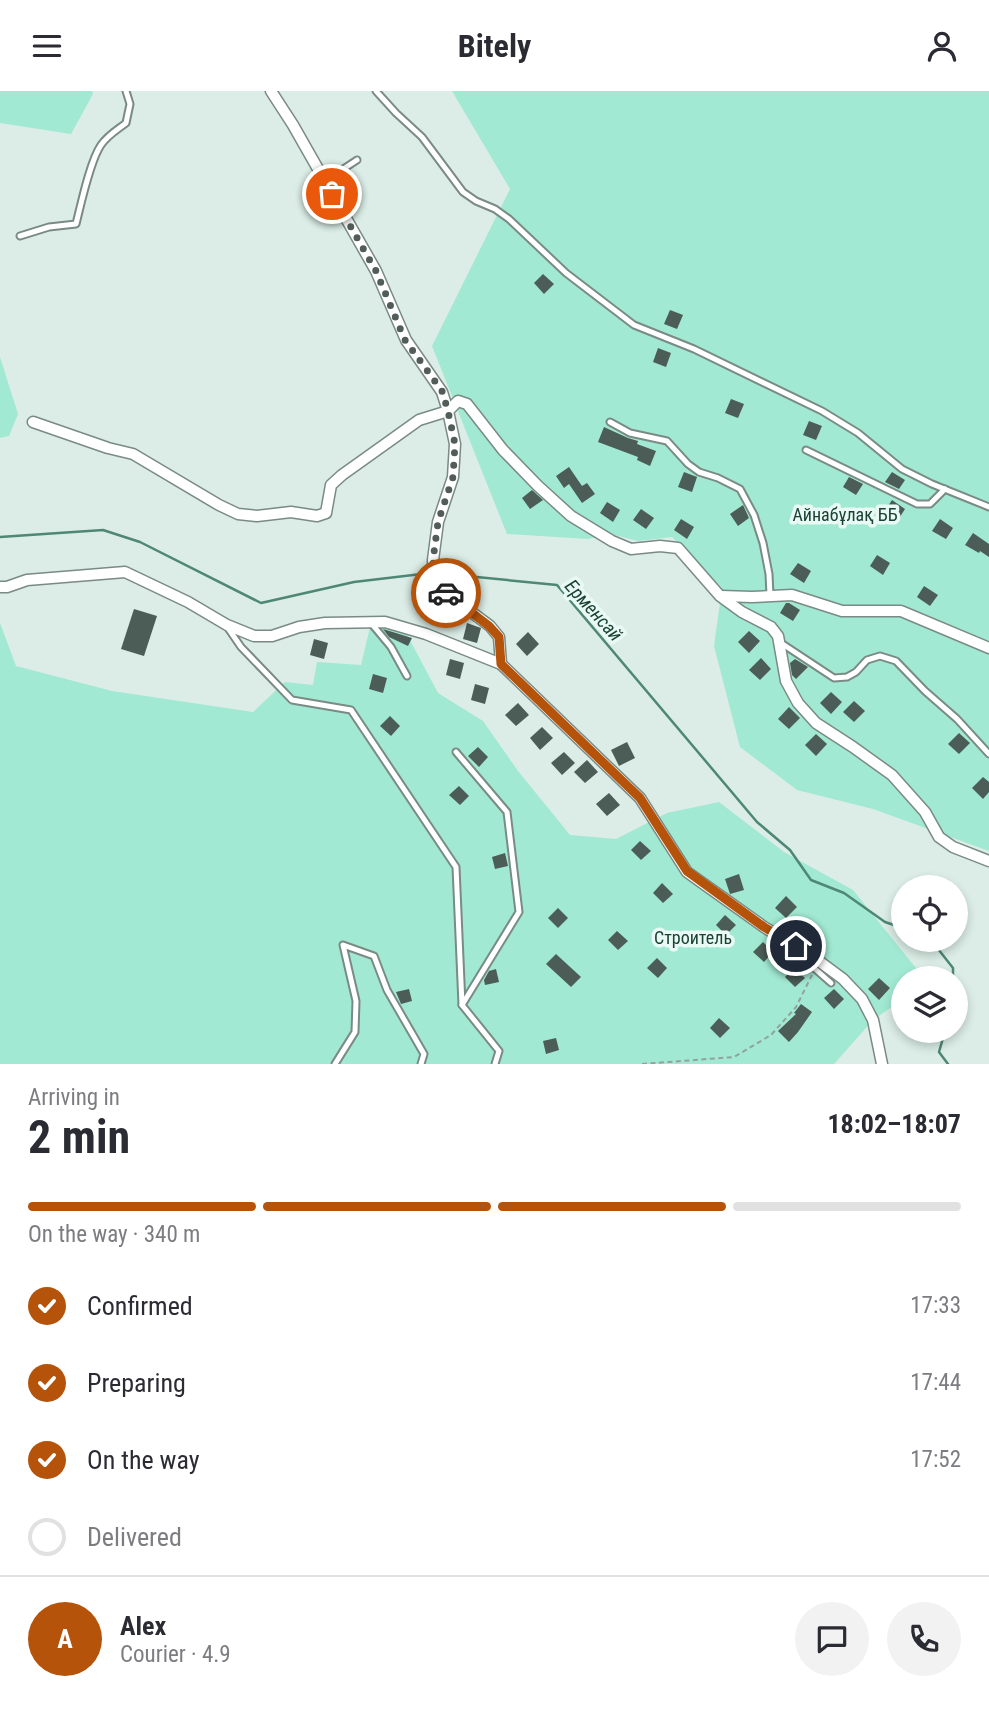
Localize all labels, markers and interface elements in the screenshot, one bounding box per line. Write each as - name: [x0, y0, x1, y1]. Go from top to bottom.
- icon: menu: [28, 27, 66, 65]
- text: Bitely: [458, 27, 531, 65]
- icon: person: [923, 27, 961, 65]
- pin: [302, 164, 362, 224]
- icon: bag: [313, 175, 351, 213]
- park label: Айнабұлақ ББ: [792, 504, 898, 525]
- courier: [411, 558, 481, 628]
- icon: car: [427, 574, 465, 612]
- water label: Ерменсай: [560, 575, 627, 646]
- map controls: [891, 875, 968, 1043]
- button: locate: [891, 875, 968, 952]
- pin: [766, 916, 826, 976]
- park label: Строитель: [654, 927, 732, 948]
- icon: home: [777, 927, 815, 965]
- button: layers: [891, 966, 968, 1043]
- text: Arriving in: [28, 1084, 120, 1111]
- text: 18:02–18:07: [827, 1109, 961, 1139]
- text: 2 min: [28, 1110, 130, 1164]
- text: On the way · 340 m: [28, 1221, 200, 1248]
- icon: check: [28, 1287, 66, 1325]
- text: Confirmed: [87, 1291, 193, 1321]
- text: 17:33: [910, 1292, 961, 1319]
- icon: check: [28, 1364, 66, 1402]
- text: Preparing: [87, 1368, 186, 1398]
- text: 17:44: [910, 1369, 961, 1396]
- icon: check: [28, 1441, 66, 1479]
- text: On the way: [87, 1445, 200, 1475]
- text: 17:52: [910, 1446, 961, 1473]
- text: Delivered: [87, 1522, 182, 1552]
- button: chat: [795, 1602, 869, 1676]
- button: phone: [887, 1602, 961, 1676]
- text: Alex: [120, 1611, 166, 1641]
- text: A: [57, 1624, 73, 1654]
- text: Courier · 4.9: [120, 1641, 231, 1668]

